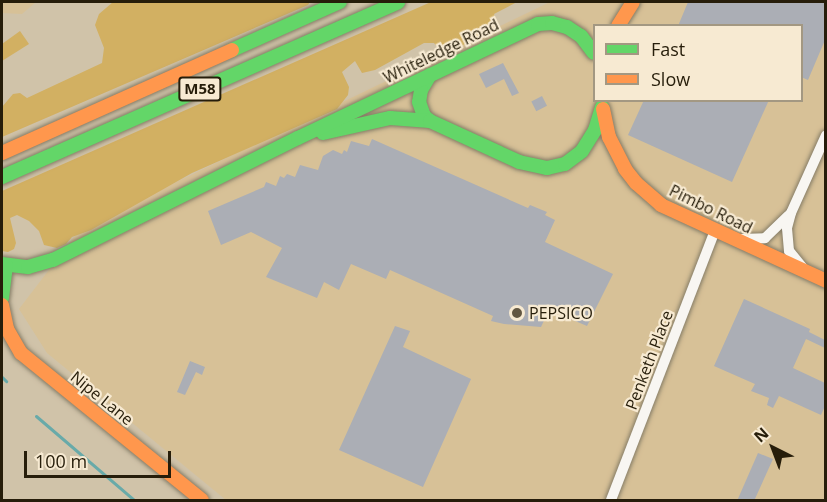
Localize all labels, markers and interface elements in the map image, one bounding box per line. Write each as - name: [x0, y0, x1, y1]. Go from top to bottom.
- street label: Whiteledge Road: [380, 15, 502, 87]
- legend: [593, 24, 803, 102]
- text: Fast: [651, 37, 685, 61]
- text: Slow: [651, 67, 690, 91]
- road number: M58: [178, 77, 222, 101]
- street label: Pimbo Road: [666, 181, 756, 237]
- place label: PEPSICO: [529, 303, 593, 323]
- marker: PEPSICO: [510, 306, 524, 320]
- street label: Penketh Place: [621, 308, 677, 412]
- street label: Nipe Lane: [67, 367, 137, 429]
- north arrow: [743, 418, 803, 478]
- text: N: [749, 422, 773, 447]
- scale bar: [27, 439, 174, 477]
- text: 100 m: [35, 449, 87, 473]

